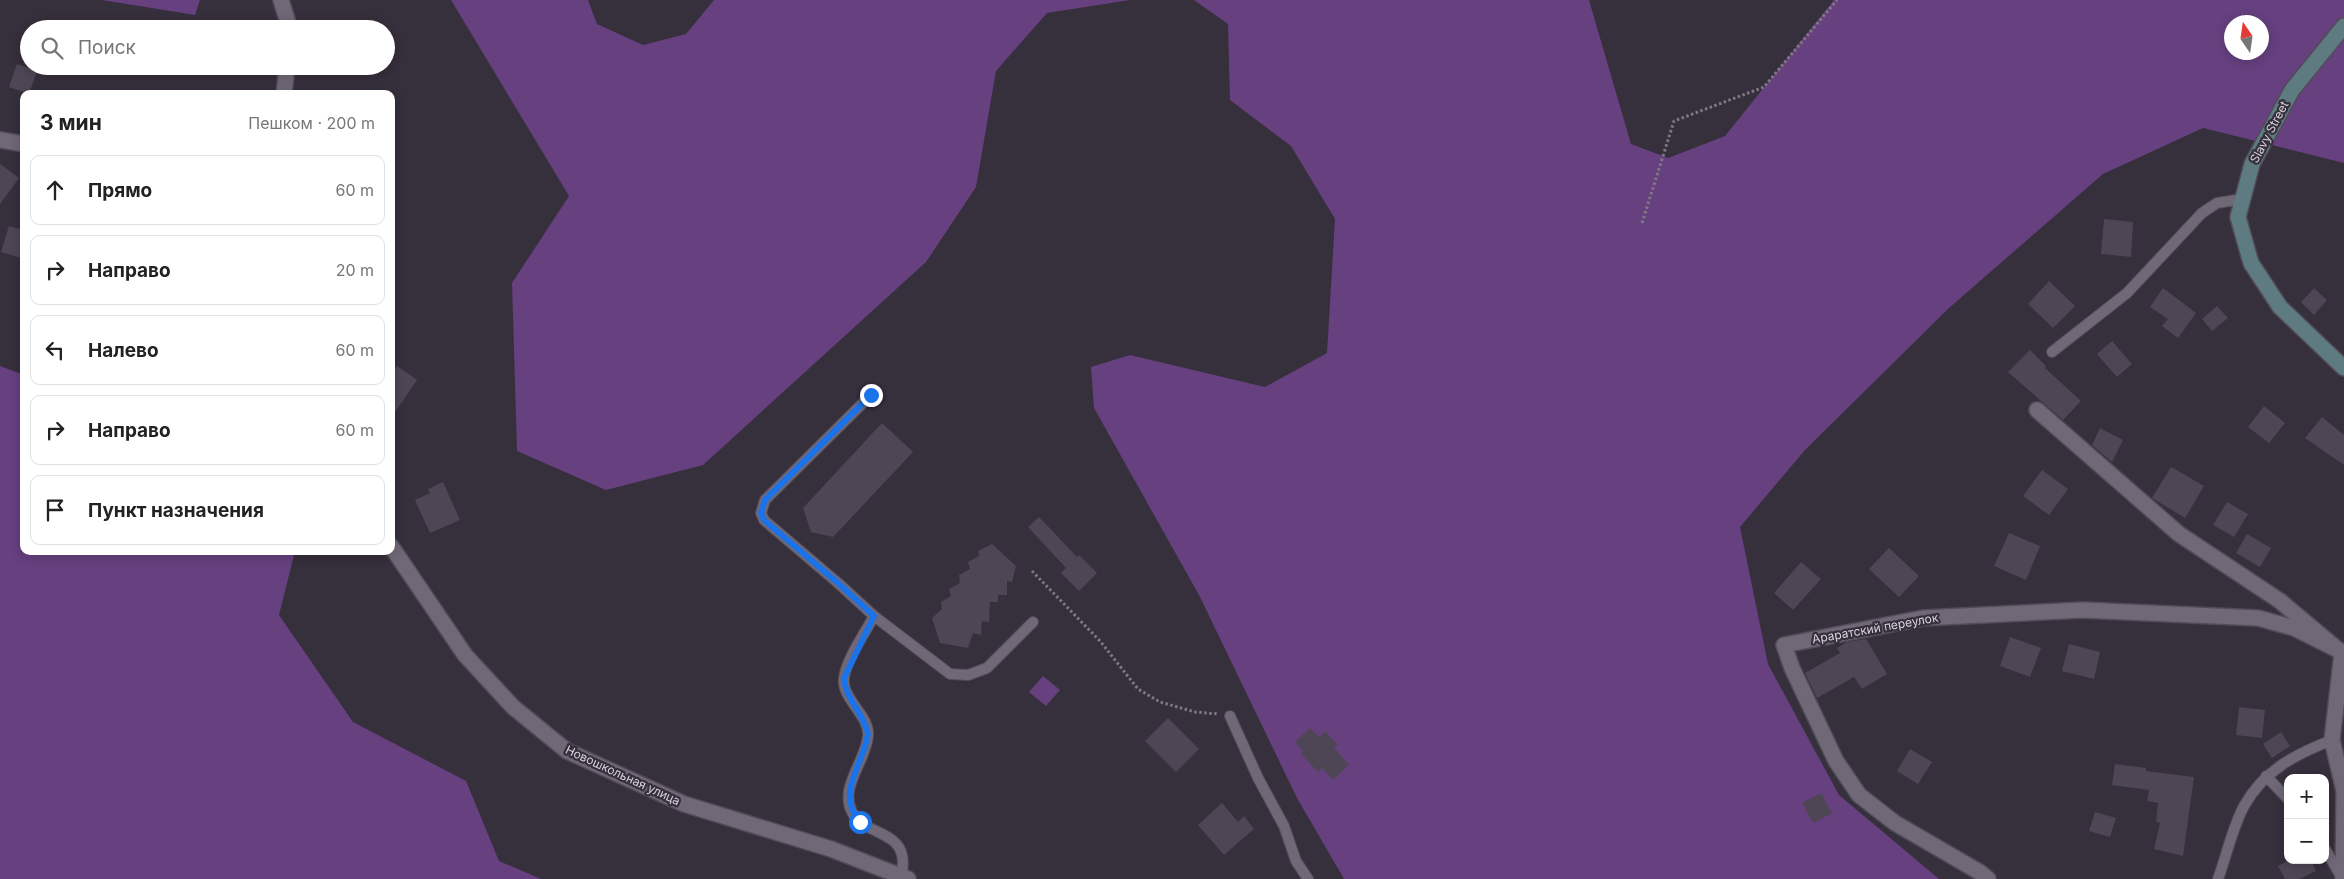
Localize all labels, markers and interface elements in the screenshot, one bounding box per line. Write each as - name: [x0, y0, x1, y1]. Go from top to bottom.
- north arrow: [2224, 15, 2269, 60]
- search box: [20, 20, 395, 75]
- icon: search: [38, 34, 66, 62]
- text: Поиск: [78, 36, 136, 59]
- street label: Slavy Street: [2246, 98, 2292, 165]
- text: 3 мин: [40, 110, 102, 135]
- text: Пешком · 200 m: [248, 113, 375, 133]
- icon: ahead: [41, 176, 69, 204]
- text: Прямо: [88, 179, 152, 202]
- text: 60 m: [335, 180, 374, 200]
- icon: right: [41, 256, 69, 284]
- text: Направо: [88, 259, 171, 282]
- text: 20 m: [336, 260, 374, 280]
- icon: left: [41, 336, 69, 364]
- text: Налево: [88, 339, 159, 362]
- text: 60 m: [335, 340, 374, 360]
- route end: [860, 384, 883, 407]
- icon: right: [41, 416, 69, 444]
- text: Направо: [88, 419, 171, 442]
- text: 60 m: [335, 420, 374, 440]
- icon: arrive: [41, 496, 69, 524]
- text: Пункт назначения: [88, 499, 264, 522]
- street label: Араратский переулок: [1811, 609, 1940, 646]
- street label: Новошкольная улица: [563, 742, 683, 808]
- map controls: [2284, 774, 2329, 864]
- button: +: [2284, 774, 2329, 819]
- route start: [849, 811, 872, 834]
- button: −: [2284, 819, 2329, 864]

